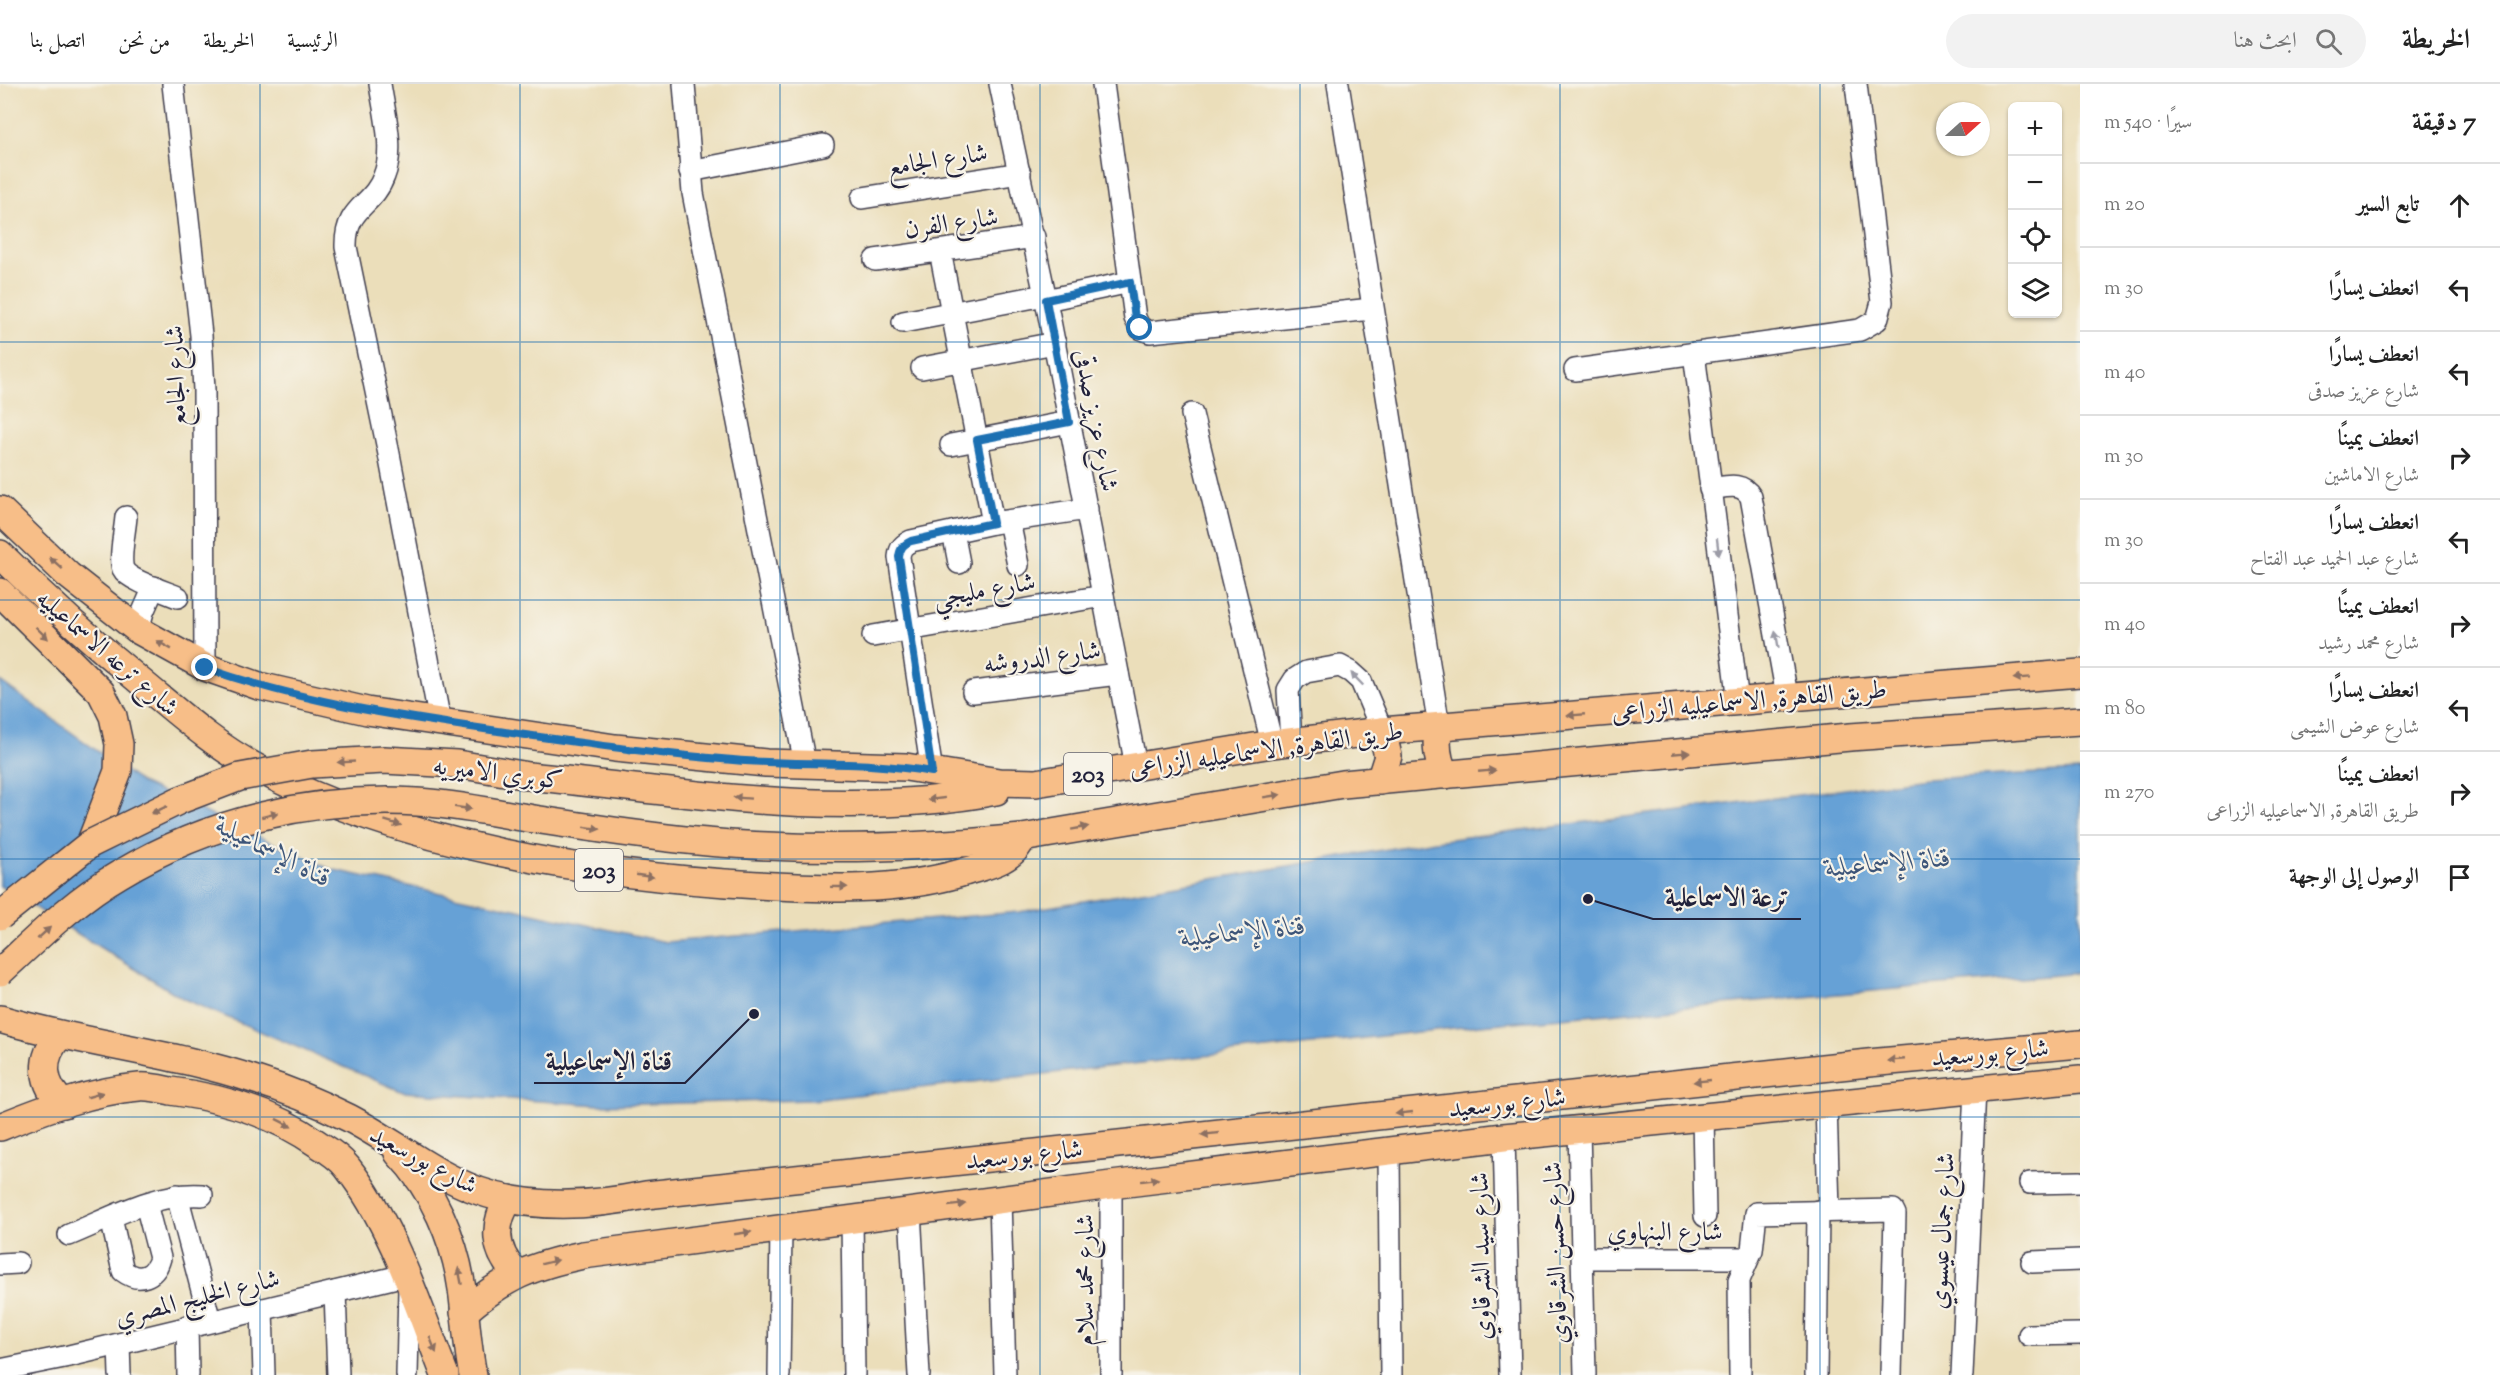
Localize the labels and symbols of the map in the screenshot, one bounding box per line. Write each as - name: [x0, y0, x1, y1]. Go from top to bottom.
- north arrow: [1936, 102, 1990, 156]
- street label: شارع الجامع: [884, 135, 991, 191]
- street label: شارع الفرن: [902, 200, 1001, 250]
- route start: [1126, 314, 1152, 340]
- street label: شارع الجامع: [157, 324, 201, 427]
- street label: شارع عزيز صدقى: [1062, 346, 1126, 495]
- one-way arrow: [1713, 537, 1722, 556]
- one-way arrow: [49, 557, 64, 570]
- street label: شارع مليجي: [930, 564, 1039, 623]
- street label: شارع ترعه الاسماعيليه: [26, 581, 186, 727]
- one-way arrow: [35, 626, 50, 640]
- one-way arrow: [1772, 629, 1781, 648]
- street label: شارع الدروشه: [981, 633, 1103, 685]
- one-way arrow: [155, 640, 172, 650]
- route end: [191, 654, 217, 680]
- one-way arrow: [1350, 671, 1364, 686]
- street label: طريق القاهرة, الاسماعيليه الزراعى: [1610, 672, 1888, 733]
- one-way arrow: [2012, 673, 2031, 683]
- one-way arrow: [1567, 710, 1586, 720]
- street label: طريق القاهرة, الاسماعيليه الزراعى: [1127, 714, 1406, 789]
- street label: كوبري الاميريه: [431, 748, 565, 801]
- one-way arrow: [1672, 748, 1691, 758]
- road number: 203: [1064, 753, 1112, 795]
- one-way arrow: [336, 758, 355, 767]
- one-way arrow: [1477, 766, 1496, 776]
- one-way arrow: [1263, 791, 1282, 800]
- one-way arrow: [732, 793, 751, 803]
- one-way arrow: [927, 794, 946, 804]
- one-way arrow: [453, 803, 472, 812]
- one-way arrow: [150, 806, 167, 815]
- water label: قناة الإسماعيلية: [206, 806, 338, 899]
- one-way arrow: [260, 809, 279, 819]
- one-way arrow: [384, 819, 402, 828]
- one-way arrow: [582, 823, 601, 832]
- one-way arrow: [1071, 824, 1090, 833]
- water label: قناة الإسماعيلية: [1822, 840, 1953, 890]
- road number: 203: [575, 849, 623, 891]
- one-way arrow: [635, 872, 654, 881]
- callout: ترعة الاسماعلية: [1653, 874, 1801, 919]
- text: ترعة الاسماعلية: [1665, 880, 1789, 919]
- one-way arrow: [830, 882, 849, 892]
- water label: قناة الإسماعيلية: [1176, 907, 1308, 960]
- one-way arrow: [36, 926, 51, 940]
- street label: شارع بورسعيد: [1930, 1031, 2051, 1079]
- callout: قناة الإسماعيلية: [534, 1038, 685, 1083]
- text: قناة الإسماعيلية: [546, 1044, 672, 1083]
- one-way arrow: [1887, 1055, 1906, 1065]
- one-way arrow: [1693, 1076, 1712, 1086]
- street label: شارع بورسعيد: [1447, 1080, 1568, 1130]
- one-way arrow: [86, 1090, 104, 1099]
- one-way arrow: [1395, 1108, 1414, 1118]
- street label: شارع بورسعيد: [362, 1117, 484, 1206]
- one-way arrow: [275, 1119, 292, 1128]
- one-way arrow: [1201, 1129, 1220, 1139]
- street label: شارع بورسعيد: [964, 1132, 1085, 1182]
- street label: شارع جمال عيسوي: [1921, 1152, 1967, 1311]
- street label: شارع حسن الشرقاوي: [1536, 1161, 1580, 1345]
- street label: شارع سيد الشرقاوي: [1463, 1172, 1503, 1340]
- one-way arrow: [1141, 1175, 1160, 1185]
- one-way arrow: [947, 1200, 966, 1209]
- street label: شارع محمد سلام: [1068, 1214, 1107, 1346]
- street label: شارع البنهاوي: [1607, 1215, 1723, 1253]
- one-way arrow: [733, 1228, 752, 1237]
- one-way arrow: [541, 1257, 559, 1267]
- street label: شارع الخليج المصري: [111, 1261, 285, 1341]
- one-way arrow: [455, 1266, 464, 1285]
- one-way arrow: [428, 1336, 438, 1354]

